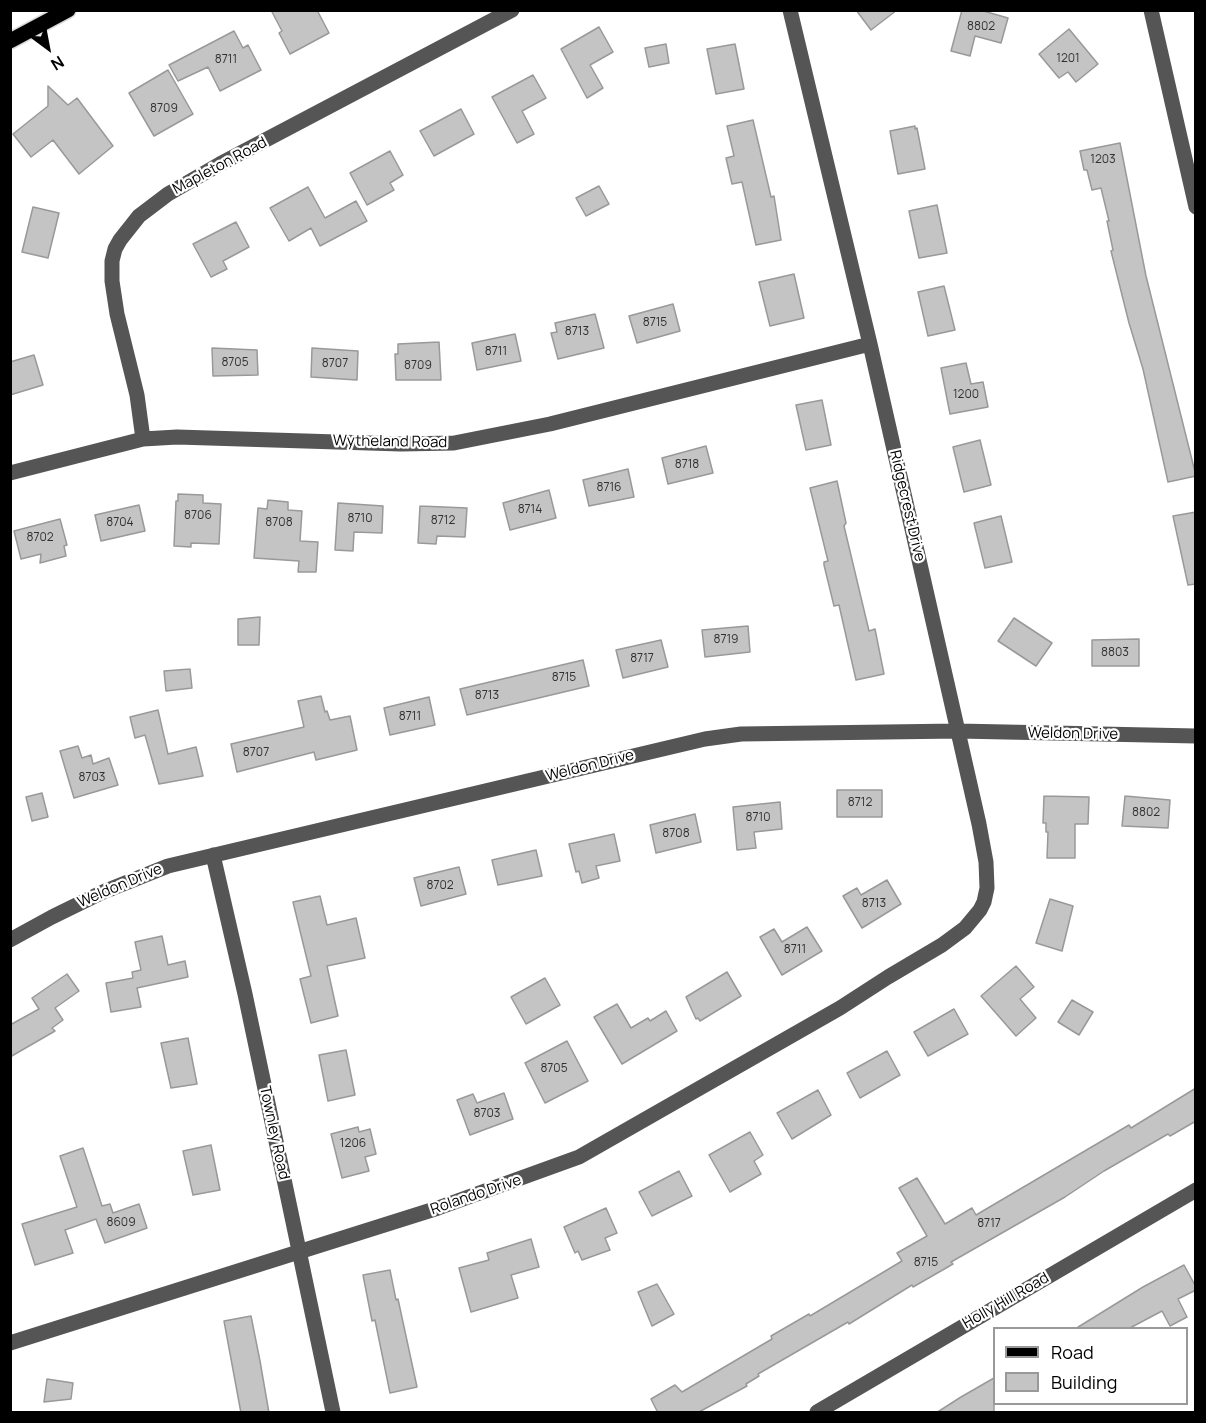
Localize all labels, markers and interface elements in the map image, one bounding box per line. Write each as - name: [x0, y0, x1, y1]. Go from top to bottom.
- north arrow: [18, 18, 78, 78]
- house number: 8802: [967, 20, 995, 34]
- text: N: [47, 51, 68, 76]
- house number: 1201: [1056, 52, 1080, 66]
- house number: 8711: [215, 53, 237, 67]
- house number: 8709: [150, 102, 178, 116]
- street label: Mapleton Road: [170, 134, 270, 198]
- house number: 1203: [1090, 153, 1116, 167]
- house number: 8715: [643, 316, 667, 330]
- house number: 8713: [565, 325, 589, 339]
- house number: 8711: [485, 345, 507, 359]
- house number: 8705: [221, 356, 249, 370]
- house number: 8707: [322, 357, 348, 371]
- house number: 8709: [404, 359, 432, 373]
- house number: 1200: [953, 388, 979, 402]
- street label: Wytheland Road: [333, 432, 447, 452]
- street label: Ridgecrest Drive: [885, 449, 929, 563]
- house number: 8718: [675, 458, 699, 472]
- house number: 8716: [596, 481, 622, 495]
- house number: 8714: [518, 503, 542, 517]
- house number: 8706: [184, 509, 212, 523]
- house number: 8710: [348, 512, 372, 526]
- house number: 8712: [431, 514, 455, 528]
- house number: 8704: [106, 516, 134, 530]
- house number: 8708: [265, 516, 293, 530]
- house number: 8702: [26, 531, 54, 545]
- house number: 8719: [713, 633, 739, 647]
- house number: 8803: [1101, 646, 1129, 660]
- house number: 8717: [630, 652, 654, 666]
- house number: 8715: [552, 671, 576, 685]
- house number: 8713: [475, 689, 499, 703]
- house number: 8711: [399, 710, 421, 724]
- street label: Weldon Drive: [1028, 724, 1118, 744]
- house number: 8707: [243, 746, 269, 760]
- street label: Weldon Drive: [544, 746, 636, 786]
- house number: 8703: [79, 771, 105, 785]
- house number: 8712: [848, 796, 872, 810]
- house number: 8802: [1132, 806, 1160, 820]
- house number: 8710: [746, 811, 770, 825]
- house number: 8708: [662, 827, 690, 841]
- street label: Weldon Drive: [75, 860, 165, 912]
- house number: 8702: [426, 879, 454, 893]
- house number: 8713: [862, 897, 886, 911]
- house number: 8711: [784, 943, 806, 957]
- house number: 8705: [540, 1062, 568, 1076]
- street label: Townley Road: [255, 1085, 293, 1181]
- house number: 8703: [474, 1107, 500, 1121]
- house number: 1206: [340, 1137, 366, 1151]
- street label: Rolando Drive: [428, 1171, 524, 1219]
- house number: 8609: [106, 1216, 136, 1230]
- house number: 8717: [977, 1217, 1001, 1231]
- house number: 8715: [914, 1256, 938, 1270]
- street label: Holly Hill Road: [960, 1269, 1052, 1333]
- legend: [993, 1327, 1188, 1405]
- text: Road: [1051, 1340, 1094, 1364]
- text: Building: [1051, 1370, 1117, 1394]

